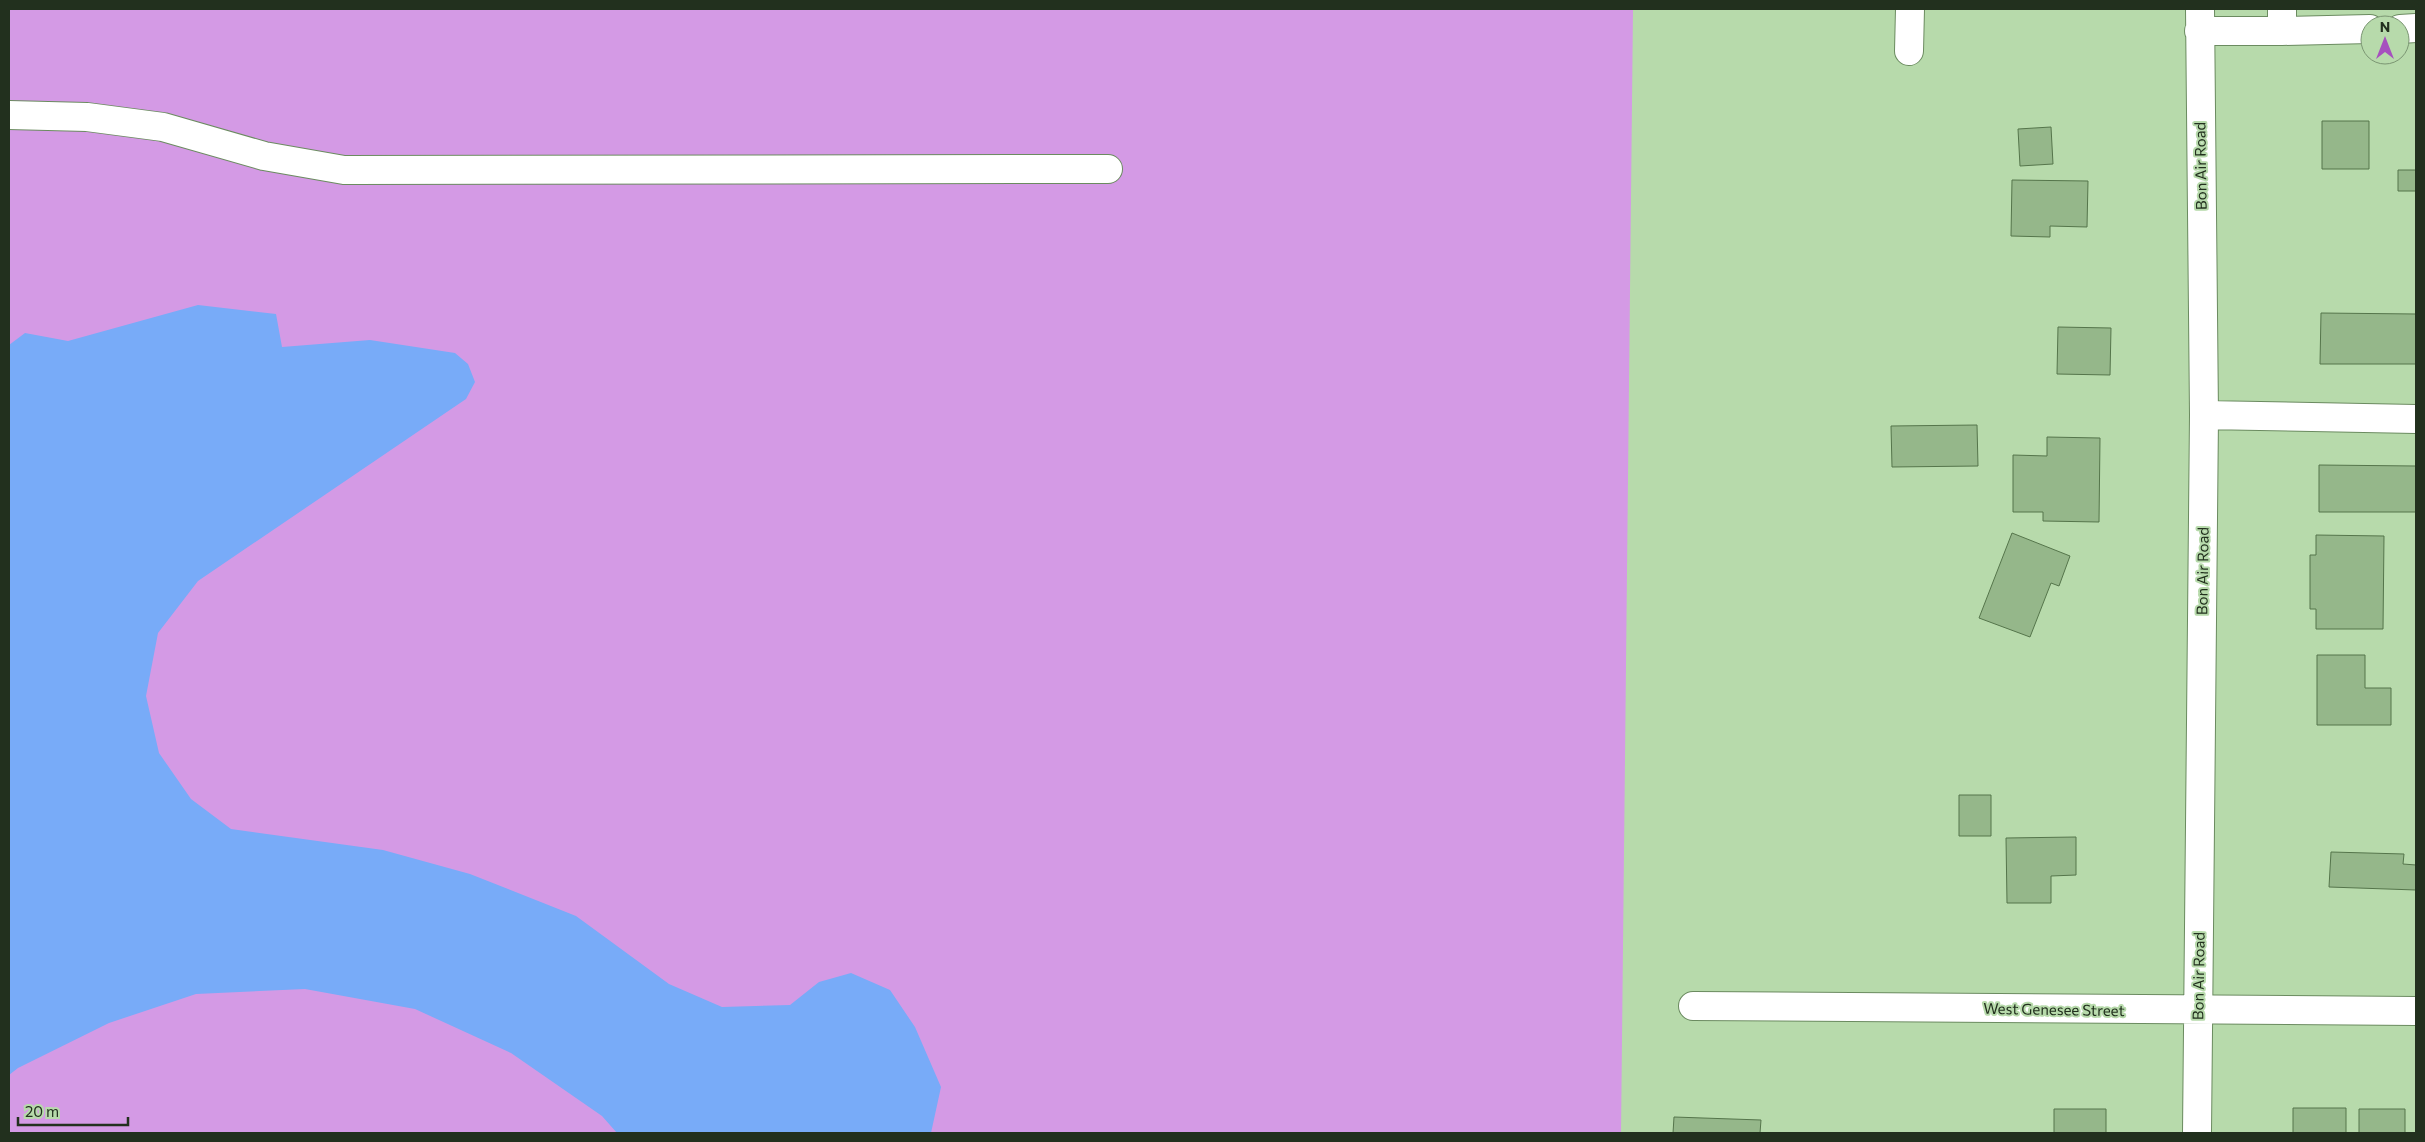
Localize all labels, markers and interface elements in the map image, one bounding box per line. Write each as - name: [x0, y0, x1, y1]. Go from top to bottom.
- north arrow: [2360, 15, 2410, 65]
- text: N: [2380, 18, 2390, 35]
- street label: Bon Air Road: [2190, 122, 2210, 210]
- street label: Bon Air Road: [2192, 527, 2212, 615]
- street label: Bon Air Road: [2188, 932, 2208, 1020]
- street label: West Genesee Street: [1983, 999, 2125, 1019]
- scale bar: [18, 1094, 128, 1126]
- text: 20 m: [25, 1102, 59, 1120]

